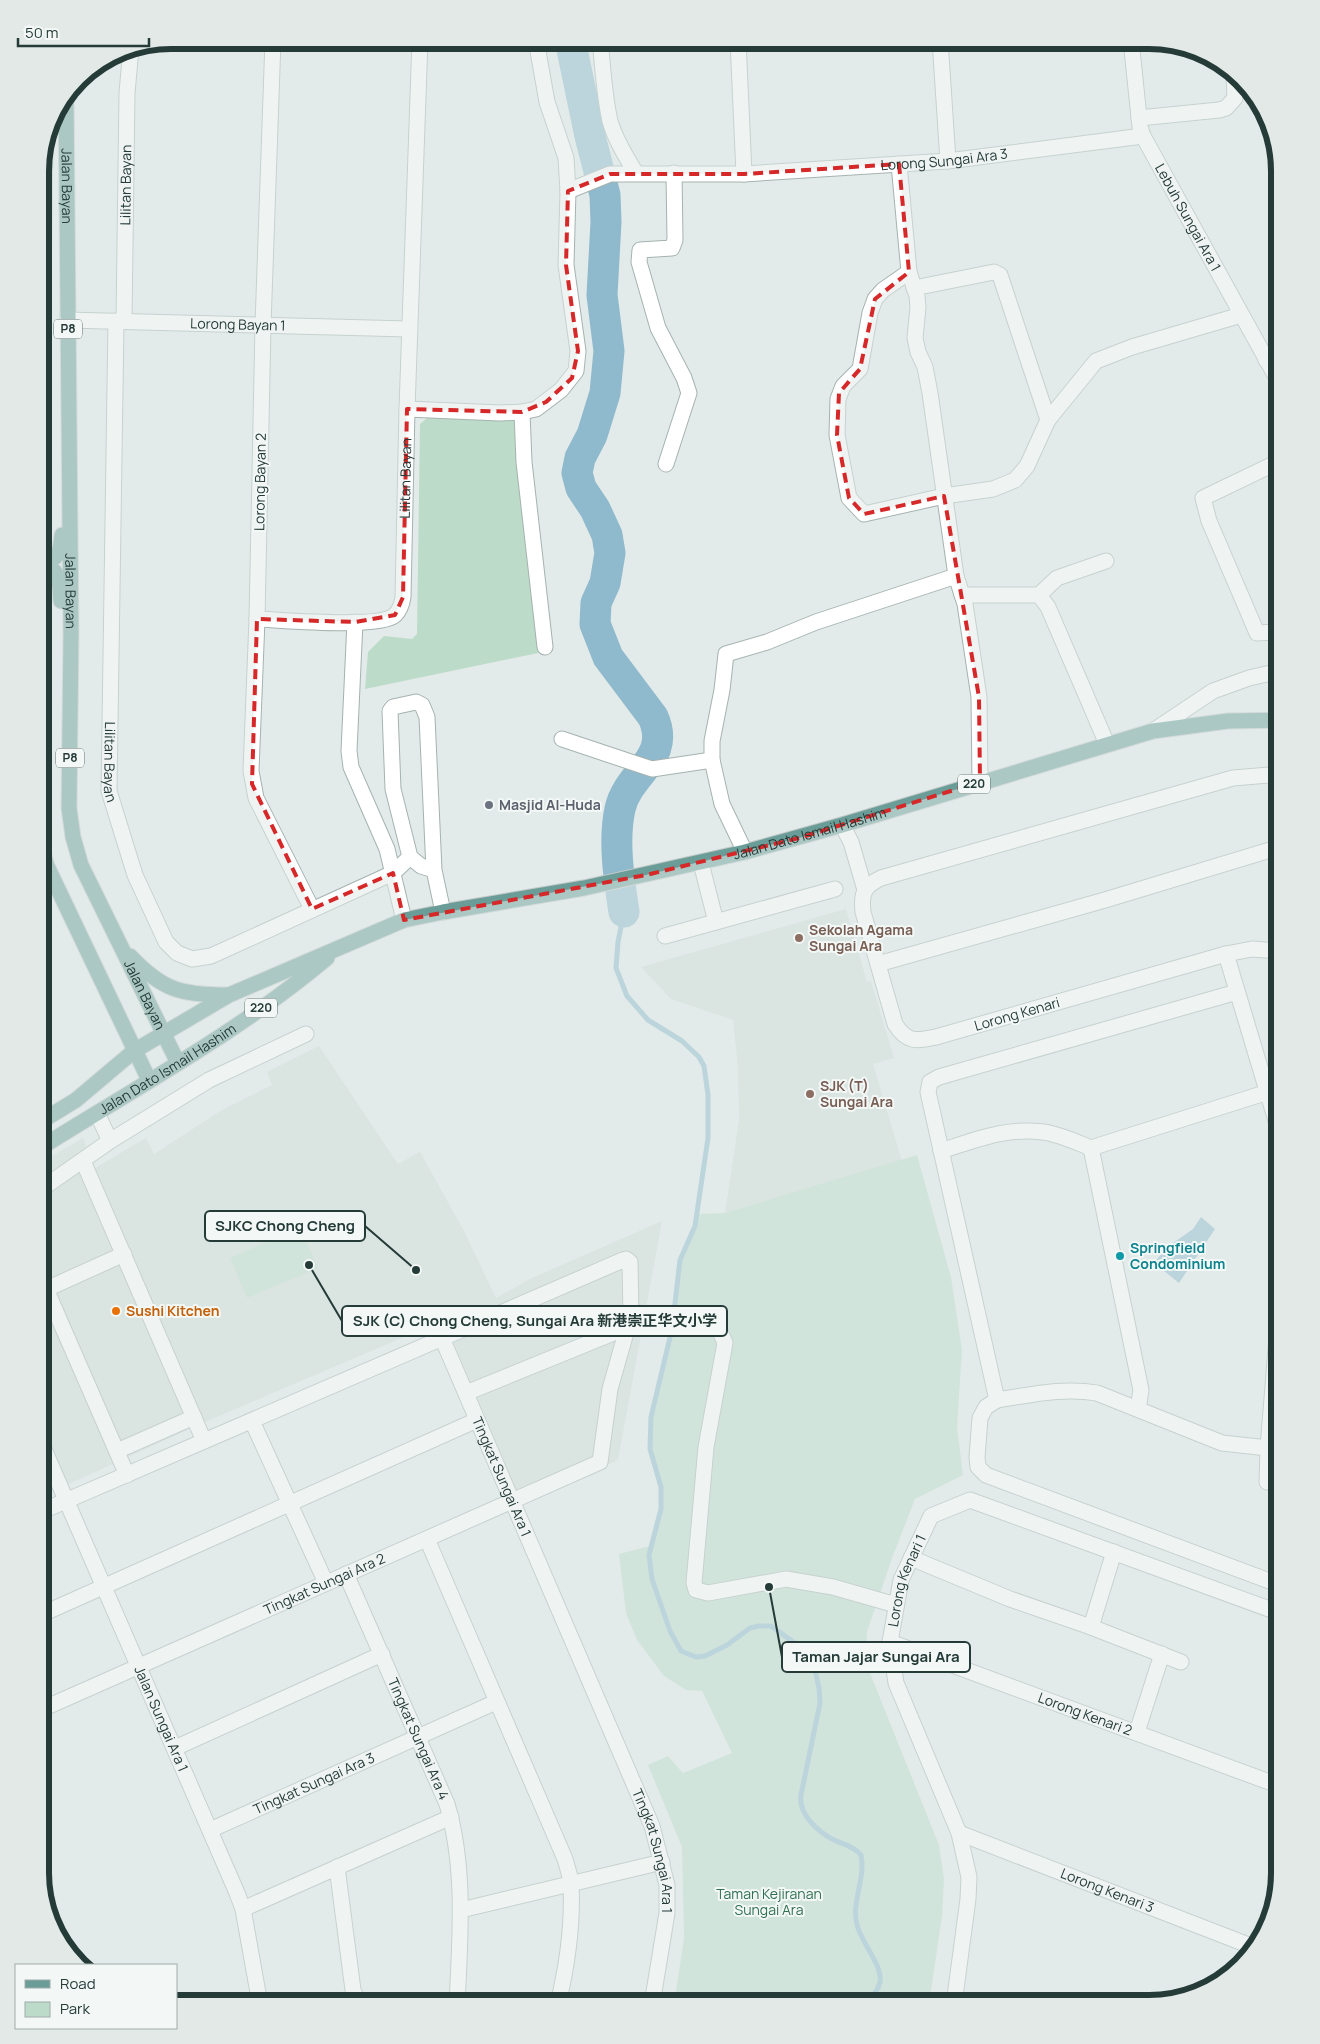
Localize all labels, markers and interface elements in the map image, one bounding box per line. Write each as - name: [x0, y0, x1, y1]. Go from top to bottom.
- scale bar: [18, 15, 149, 47]
- text: 50 m: [25, 22, 59, 43]
- street label: Lorong Sungai Ara 3: [880, 143, 1009, 174]
- street label: Lilitan Bayan: [115, 145, 135, 225]
- street label: Jalan Bayan: [57, 148, 77, 224]
- street label: Lebuh Sungai Ara 1: [1151, 160, 1226, 274]
- street label: Lorong Bayan 1: [190, 313, 286, 335]
- road number: P8: [54, 320, 82, 338]
- street label: Lorong Bayan 2: [249, 433, 270, 531]
- street label: Lilitan Bayan: [395, 438, 415, 519]
- street label: Jalan Bayan: [61, 553, 81, 629]
- street label: Lilitan Bayan: [100, 721, 122, 804]
- road number: P8: [56, 748, 84, 768]
- road number: 220: [958, 774, 990, 794]
- place label: Masjid Al-Huda: [499, 795, 601, 814]
- marker: Masjid Al-Huda: [483, 799, 495, 811]
- street label: Jalan Dato Ismail Hashim: [732, 802, 888, 863]
- place label: Sekolah Agama Sungai Ara: [809, 920, 913, 955]
- marker: Sekolah Agama Sungai Ara: [793, 932, 805, 944]
- street label: Jalan Bayan: [120, 956, 170, 1033]
- street label: Lorong Kenari: [972, 992, 1062, 1035]
- road number: 220: [245, 998, 277, 1018]
- street label: Jalan Dato Ismail Hashim: [95, 1019, 240, 1119]
- place label: SJK (T) Sungai Ara: [820, 1076, 893, 1111]
- marker: SJK (T) Sungai Ara: [804, 1088, 816, 1100]
- callout: SJKC Chong Cheng: [205, 1211, 365, 1241]
- text: SJKC Chong Cheng: [215, 1215, 355, 1236]
- place label: Springfield Condominium: [1130, 1238, 1225, 1273]
- marker: Springfield Condominium: [1114, 1250, 1126, 1262]
- place label: Sushi Kitchen: [126, 1301, 219, 1320]
- marker: Sushi Kitchen: [110, 1305, 122, 1317]
- callout: SJK (C) Chong Cheng, Sungai Ara 新港崇正华文小学: [342, 1306, 727, 1336]
- text: SJK (C) Chong Cheng, Sungai Ara 新港崇正华文小学: [353, 1310, 717, 1331]
- street label: Tingkat Sungai Ara 1: [468, 1414, 536, 1539]
- street label: Lorong Kenari 1: [883, 1531, 930, 1628]
- street label: Tingkat Sungai Ara 2: [260, 1548, 388, 1619]
- callout: Taman Jajar Sungai Ara: [782, 1642, 970, 1672]
- text: Taman Jajar Sungai Ara: [792, 1646, 960, 1667]
- street label: Jalan Sungai Ara 1: [130, 1663, 193, 1774]
- street label: Tingkat Sungai Ara 4: [384, 1675, 454, 1803]
- street label: Lorong Kenari 2: [1036, 1688, 1135, 1740]
- street label: Tingkat Sungai Ara 3: [250, 1748, 377, 1818]
- street label: Tingkat Sungai Ara 1: [628, 1786, 677, 1913]
- street label: Lorong Kenari 3: [1058, 1863, 1157, 1917]
- park label: Taman Kejiranan Sungai Ara: [716, 1884, 822, 1919]
- legend: [15, 1964, 178, 2029]
- text: Road: [60, 1973, 96, 1994]
- text: Park: [60, 1998, 90, 2019]

